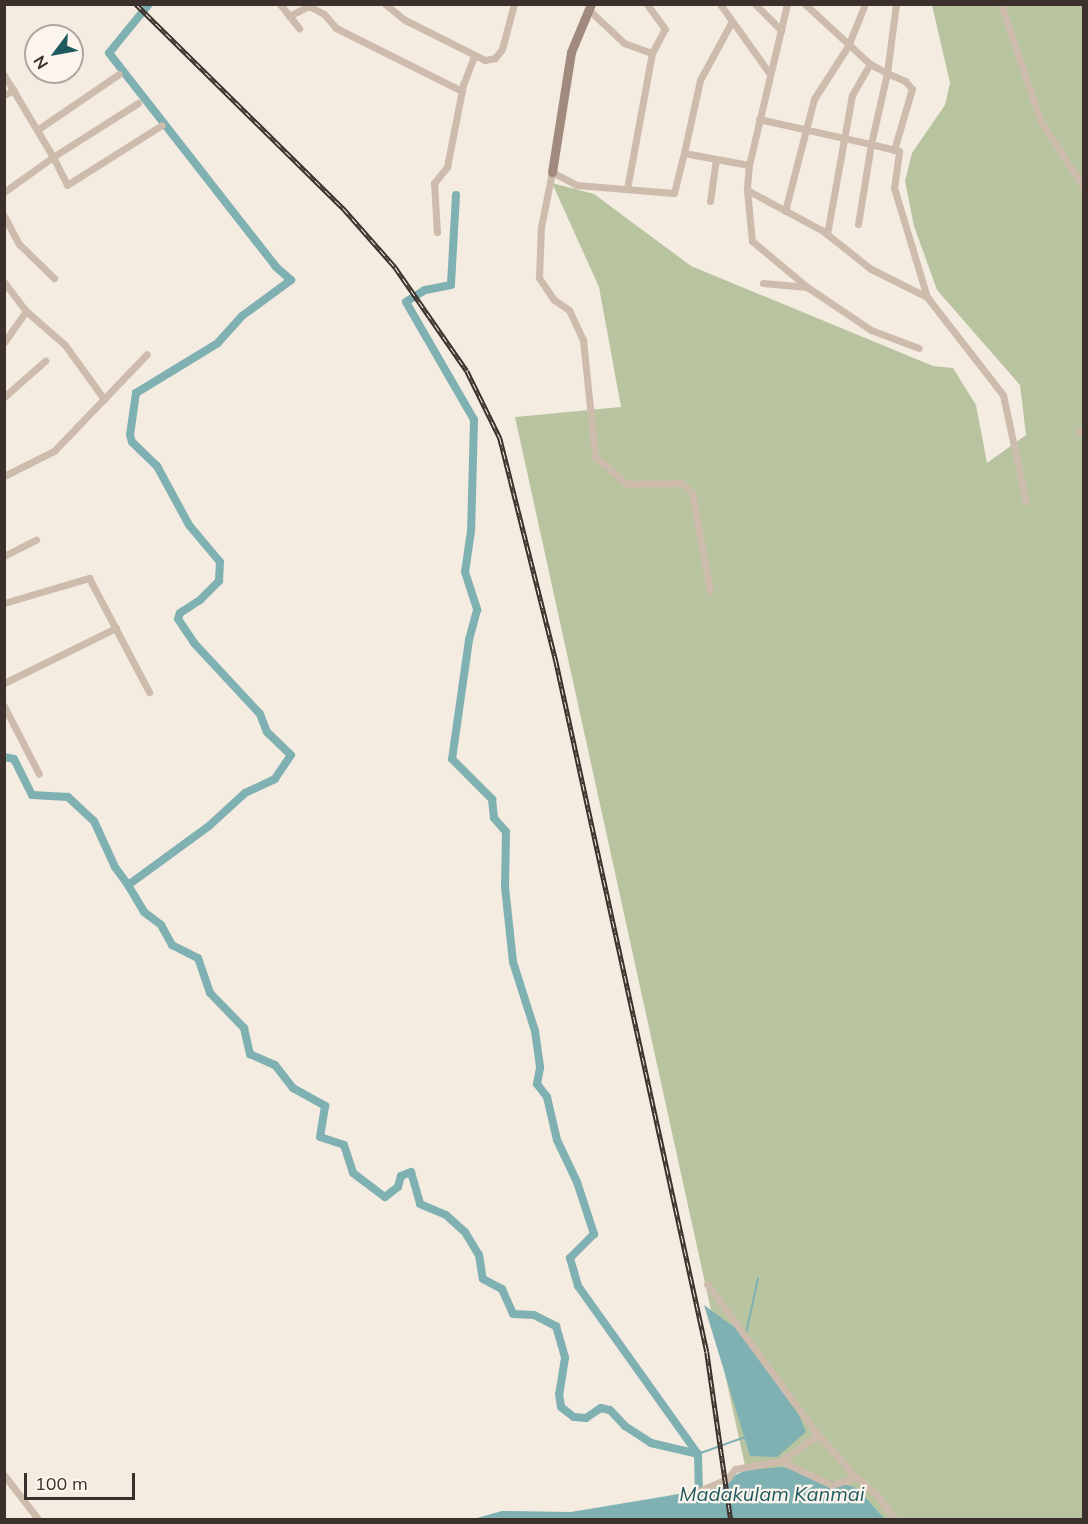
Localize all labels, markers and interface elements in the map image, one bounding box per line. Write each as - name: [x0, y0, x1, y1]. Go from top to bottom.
- north arrow: [24, 24, 84, 84]
- text: N: [29, 52, 52, 73]
- scale bar: [27, 1461, 138, 1499]
- text: 100 m: [35, 1472, 88, 1495]
- water label: Madakulam Kanmai: [679, 1481, 865, 1505]

